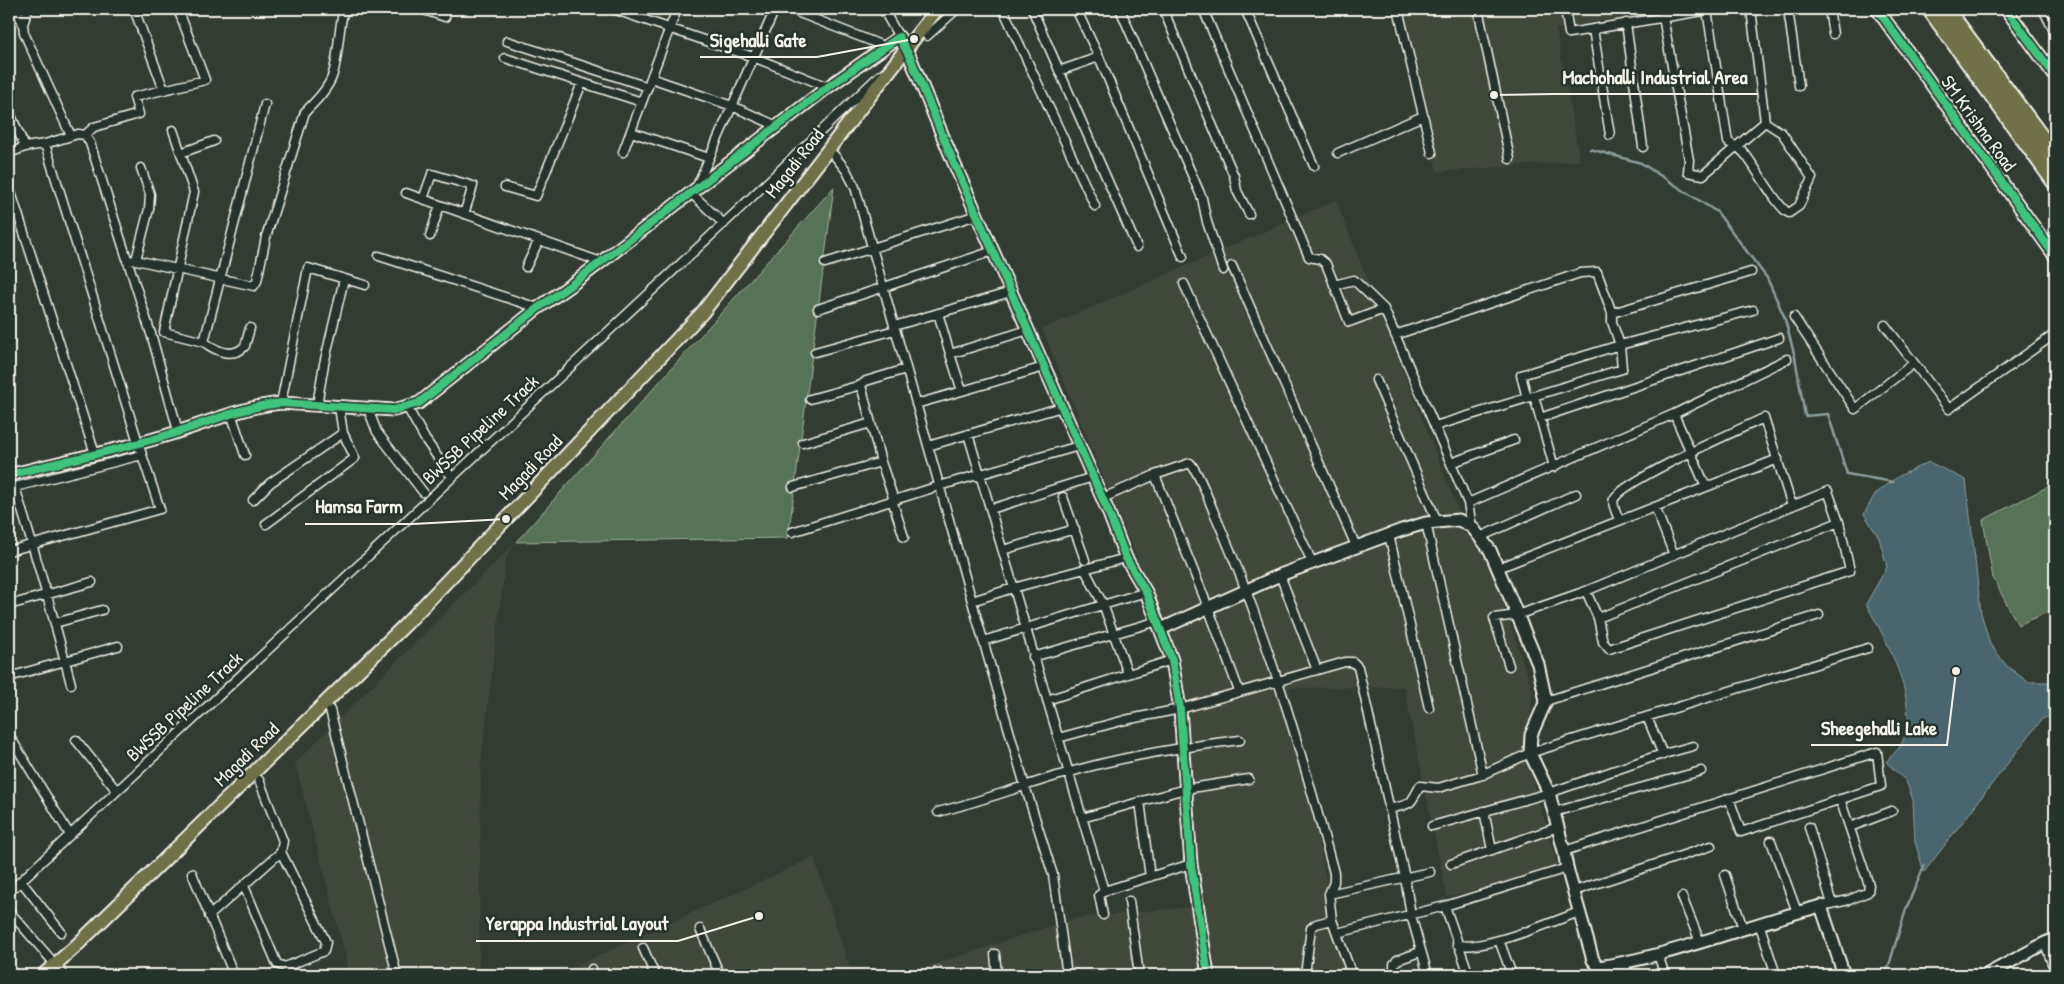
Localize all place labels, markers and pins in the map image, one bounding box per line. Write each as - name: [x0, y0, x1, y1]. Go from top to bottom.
- callout: Sigehalli Gate: [700, 22, 817, 57]
- callout: Machohalli Industrial Area: [1553, 59, 1758, 94]
- callout: Hamsa Farm: [305, 489, 413, 524]
- callout: Sheegehalli Lake: [1811, 710, 1947, 745]
- callout: Yerappa Industrial Layout: [476, 906, 678, 941]

